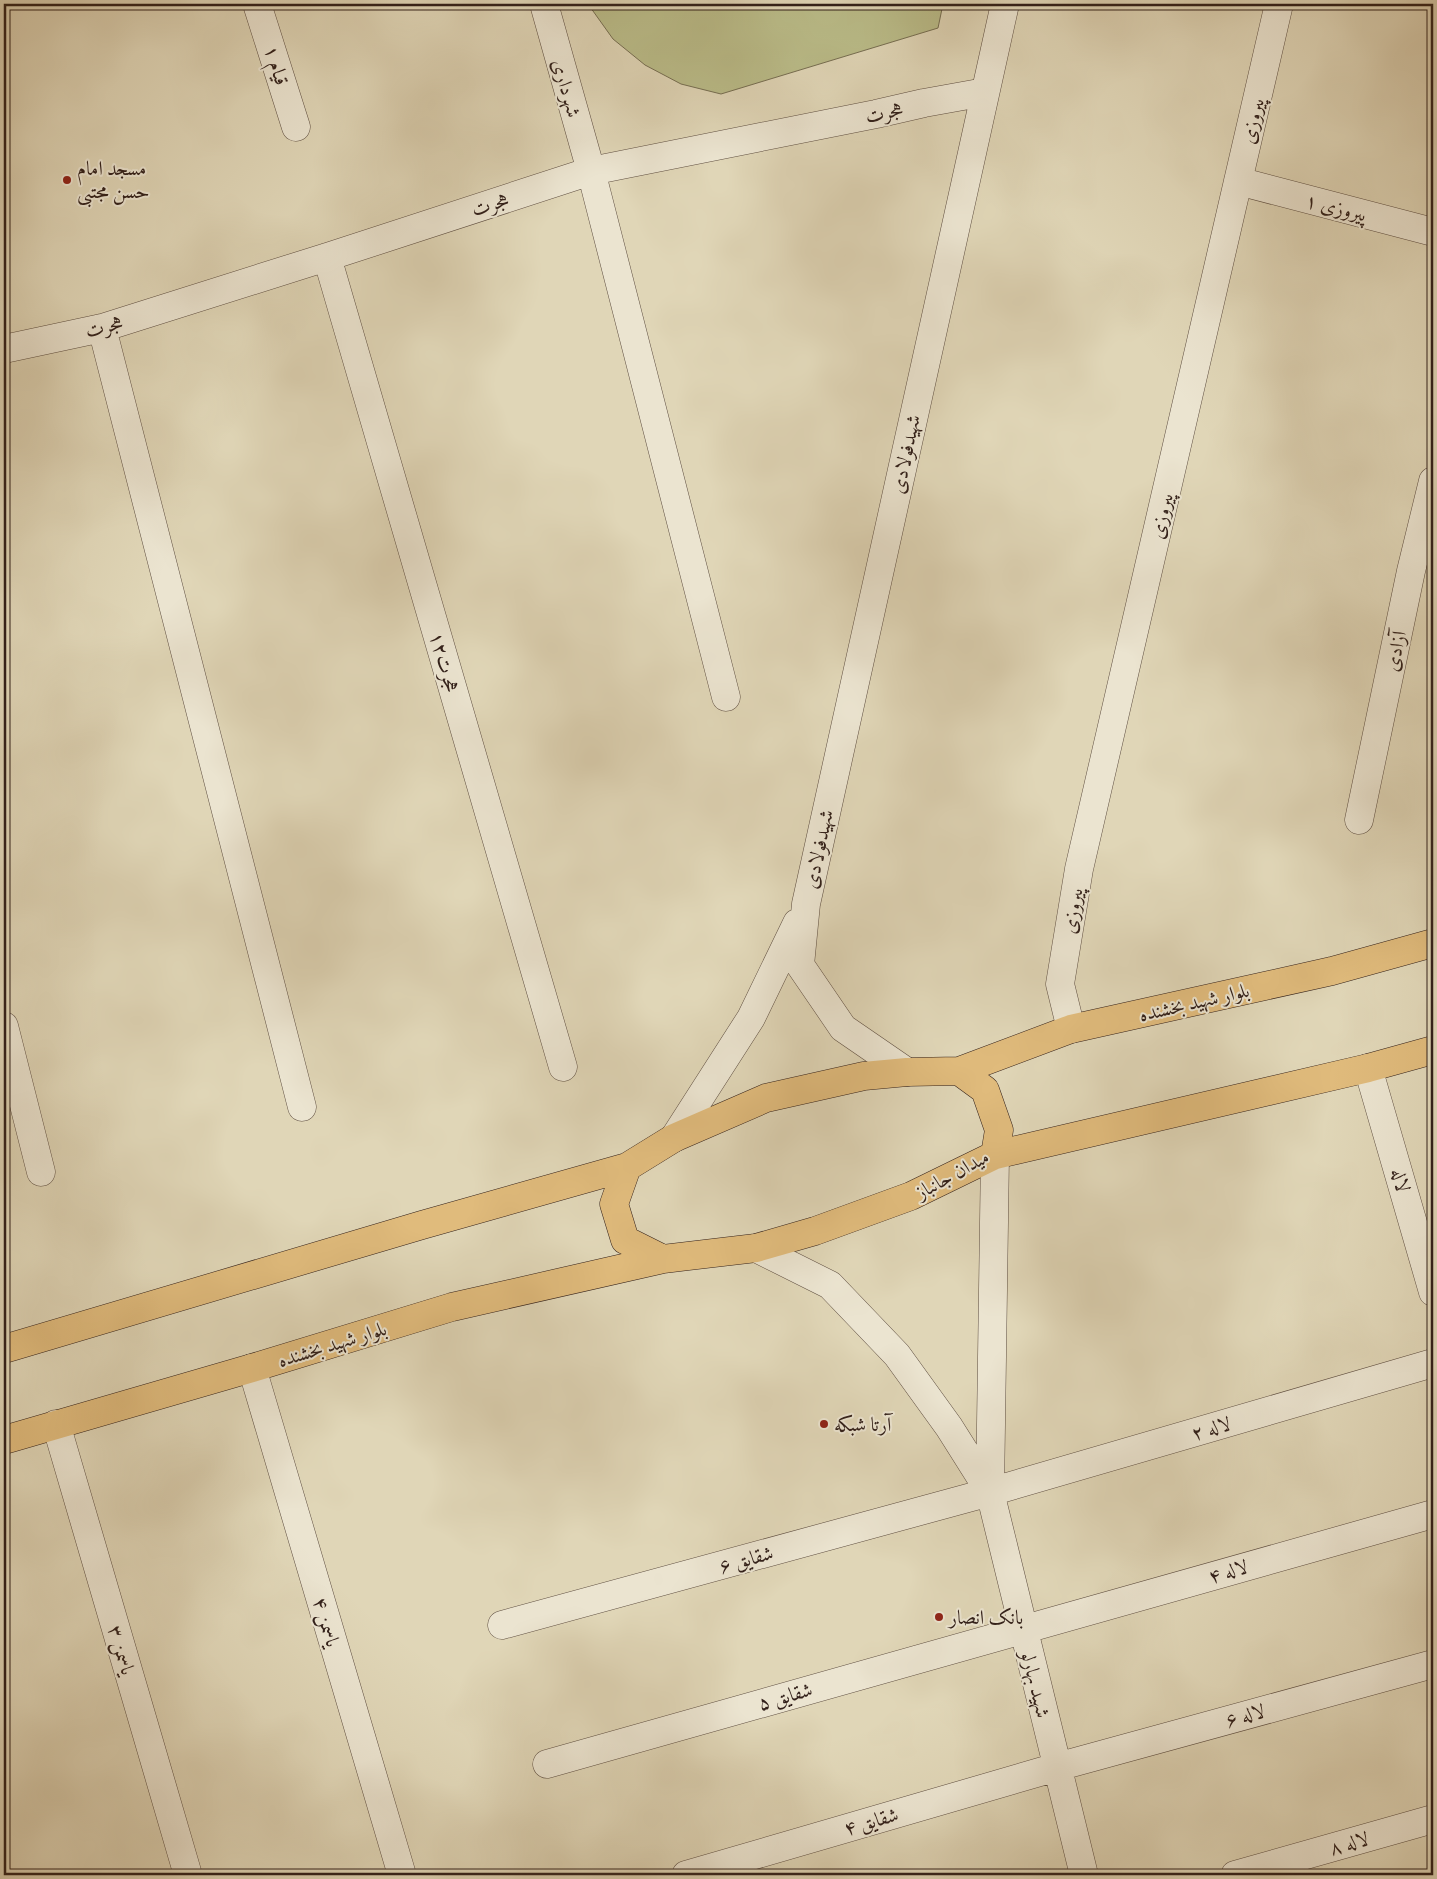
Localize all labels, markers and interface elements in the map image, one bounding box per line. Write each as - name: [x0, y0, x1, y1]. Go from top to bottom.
- street label: قیام ۱: [254, 42, 294, 90]
- street label: شهرداری: [546, 56, 587, 120]
- street label: پیروزی: [1235, 95, 1272, 147]
- street label: هجرت: [863, 96, 906, 129]
- place label: مسجد امام حسن مجتبی: [77, 156, 150, 208]
- marker: مسجد امام حسن مجتبی: [61, 174, 73, 186]
- street label: هجرت: [468, 187, 512, 222]
- street label: پیروزی ۱: [1302, 188, 1370, 229]
- street label: هجرت: [82, 309, 126, 344]
- street label: شهیدفولادی: [885, 412, 926, 496]
- street label: پیروزی: [1144, 490, 1181, 542]
- street label: آزادی: [1379, 626, 1412, 674]
- street label: هجرت۱۲: [424, 629, 465, 695]
- street label: شهیدفولادی: [798, 807, 839, 891]
- street label: پیروزی: [1057, 885, 1091, 936]
- street label: بلوار شهید بخشنده: [1137, 978, 1252, 1027]
- street label: میدان جانباز: [909, 1144, 993, 1205]
- street label: لاله: [1386, 1165, 1416, 1195]
- street label: بلوار شهید بخشنده: [275, 1316, 390, 1373]
- street label: لاله ۲: [1189, 1411, 1233, 1445]
- place label: آرتا شبکه: [834, 1412, 894, 1436]
- marker: آرتا شبکه: [818, 1418, 830, 1430]
- street label: شقایق ۶: [716, 1540, 776, 1579]
- street label: لاله ۴: [1206, 1554, 1250, 1588]
- street label: یاسمن ۴: [307, 1594, 346, 1651]
- place label: بانک انصار: [947, 1605, 1023, 1629]
- marker: بانک انصار: [933, 1611, 945, 1623]
- street label: یاسمن ۳: [102, 1622, 141, 1679]
- street label: شهید بهارلو: [1015, 1646, 1056, 1720]
- street label: شقایق ۵: [755, 1677, 815, 1716]
- street label: لاله ۶: [1223, 1698, 1267, 1732]
- street label: شقایق ۴: [841, 1802, 901, 1841]
- street label: لاله ۸: [1327, 1826, 1371, 1860]

